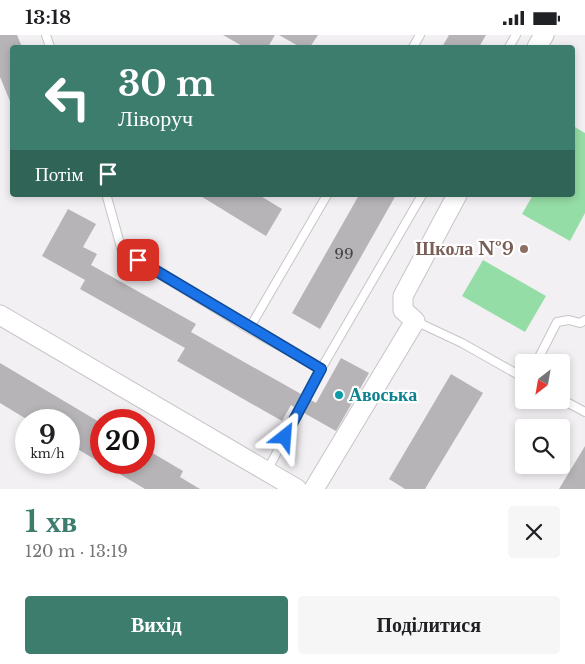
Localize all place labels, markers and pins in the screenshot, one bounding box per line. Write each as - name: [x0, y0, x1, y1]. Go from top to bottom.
- place label: Школа №9: [416, 238, 514, 260]
- pin: [117, 239, 159, 281]
- marker: Школа №9: [518, 243, 530, 255]
- place label: Авоська: [349, 384, 417, 406]
- marker: Авоська: [333, 389, 345, 401]

